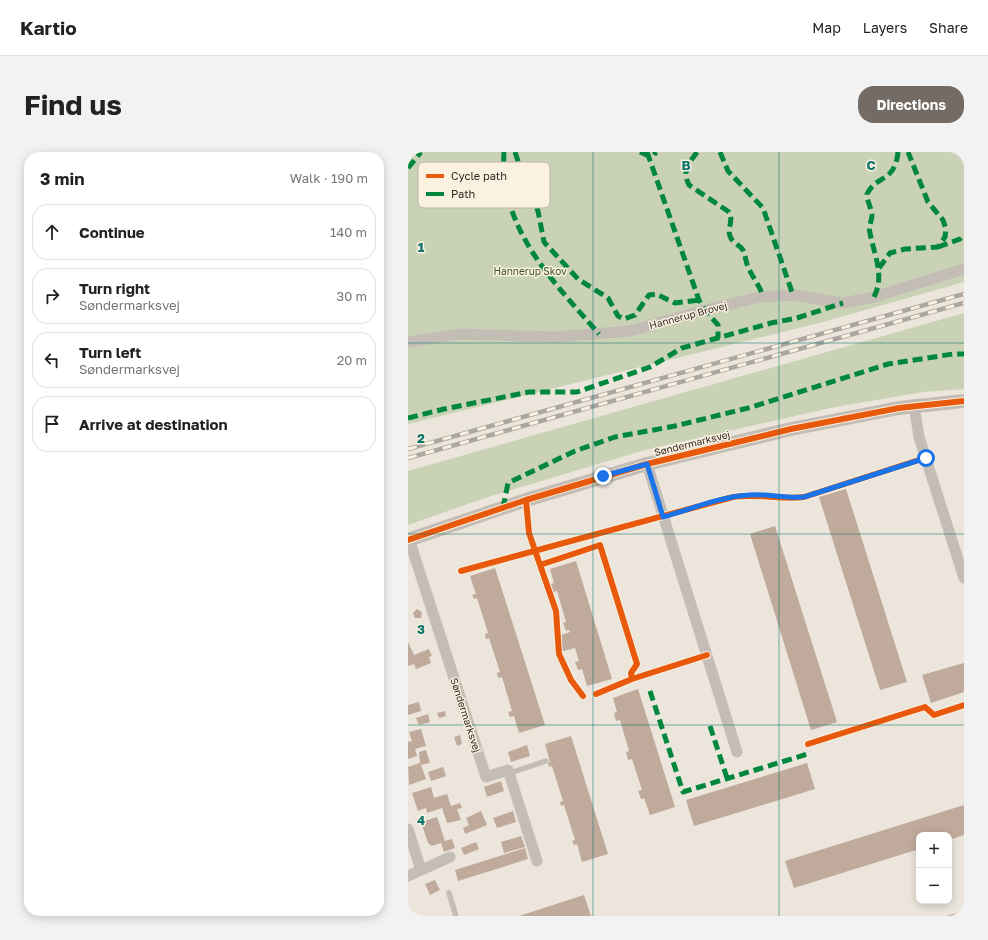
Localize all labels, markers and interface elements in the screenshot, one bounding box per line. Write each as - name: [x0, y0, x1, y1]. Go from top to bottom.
- text: Kartio: [20, 16, 77, 39]
- text: Map: [812, 19, 841, 36]
- text: Layers: [863, 19, 907, 36]
- text: Share: [929, 19, 968, 36]
- button: Directions: [858, 86, 964, 123]
- text: Find us: [24, 88, 122, 121]
- text: B: [681, 157, 691, 173]
- text: C: [866, 157, 876, 173]
- legend: [418, 162, 550, 208]
- text: 3 min: [40, 168, 84, 189]
- text: Cycle path: [451, 169, 507, 182]
- text: Walk · 190 m: [290, 170, 368, 186]
- text: Path: [451, 187, 475, 200]
- icon: ahead: [41, 221, 63, 243]
- text: Continue: [79, 223, 145, 241]
- text: 140 m: [330, 224, 367, 240]
- text: 1: [418, 239, 425, 255]
- park label: Hannerup Skov: [493, 265, 567, 277]
- text: Turn right: [79, 279, 150, 297]
- icon: right: [41, 285, 63, 307]
- text: 30 m: [337, 288, 367, 304]
- text: Søndermarksvej: [79, 297, 180, 313]
- street label: Hannerup Brovej: [648, 299, 728, 331]
- text: Turn left: [79, 343, 141, 361]
- icon: left: [41, 349, 63, 371]
- text: 20 m: [337, 352, 367, 368]
- text: Søndermarksvej: [79, 361, 180, 377]
- icon: arrive: [41, 413, 63, 435]
- text: Arrive at destination: [79, 415, 228, 433]
- street label: Søndermarksvej: [653, 428, 731, 458]
- text: 2: [417, 430, 425, 446]
- route start: [917, 449, 935, 467]
- route end: [594, 467, 612, 485]
- text: 3: [417, 621, 425, 637]
- street label: Søndermarksvej: [448, 676, 484, 754]
- text: 4: [417, 812, 425, 828]
- map controls: [916, 832, 952, 904]
- button: +: [916, 832, 952, 868]
- button: −: [916, 868, 952, 904]

